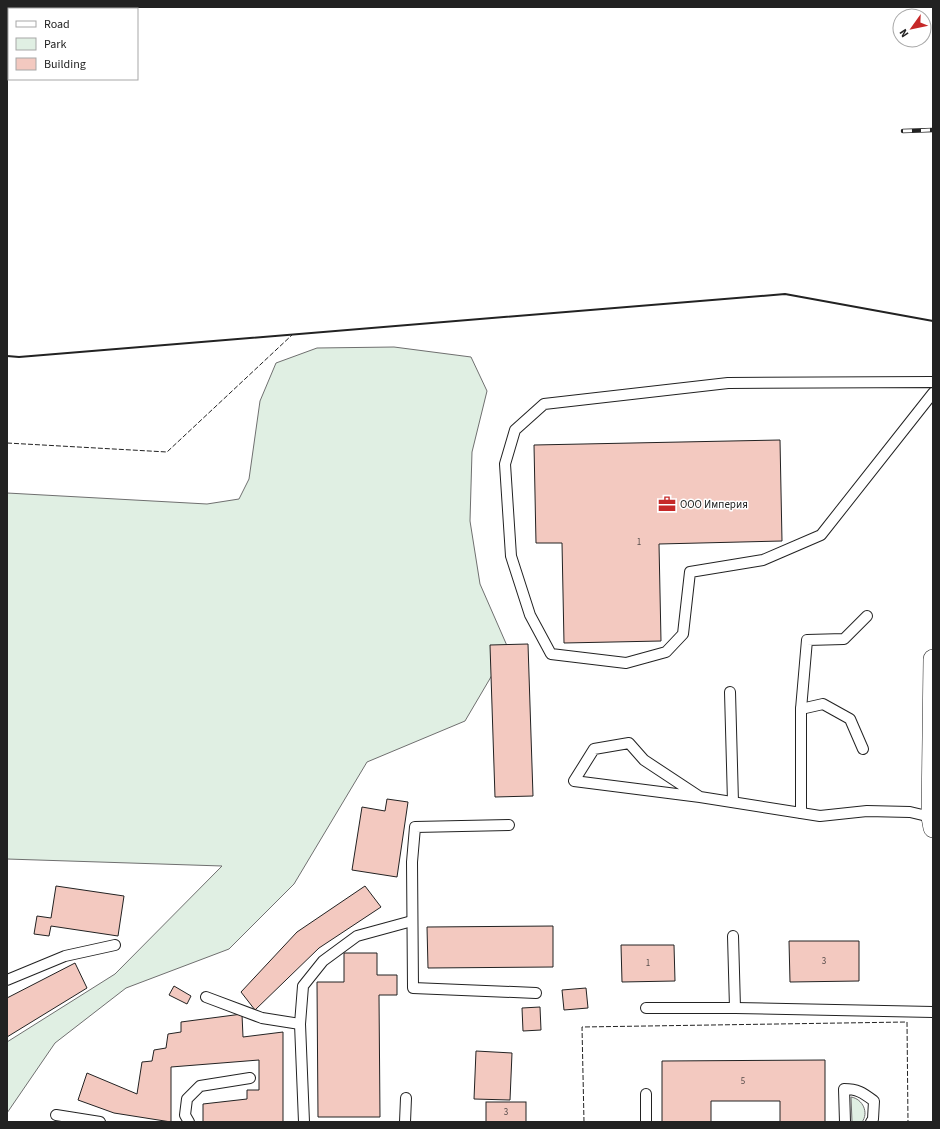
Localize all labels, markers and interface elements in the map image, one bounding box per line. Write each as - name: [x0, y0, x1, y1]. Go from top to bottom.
- legend: [8, 8, 138, 80]
- north arrow: [892, 8, 932, 48]
- text: Road: [44, 16, 70, 33]
- text: N: [896, 26, 912, 40]
- text: Park: [44, 36, 66, 53]
- text: Building: [44, 56, 86, 73]
- office icon: ООО Империя: [657, 494, 677, 514]
- place label: ООО Империя: [680, 497, 748, 512]
- house number: 1: [637, 536, 641, 549]
- house number: 3: [822, 955, 827, 968]
- house number: 1: [646, 957, 650, 970]
- house number: 5: [741, 1075, 746, 1088]
- house number: 3: [504, 1106, 509, 1119]

